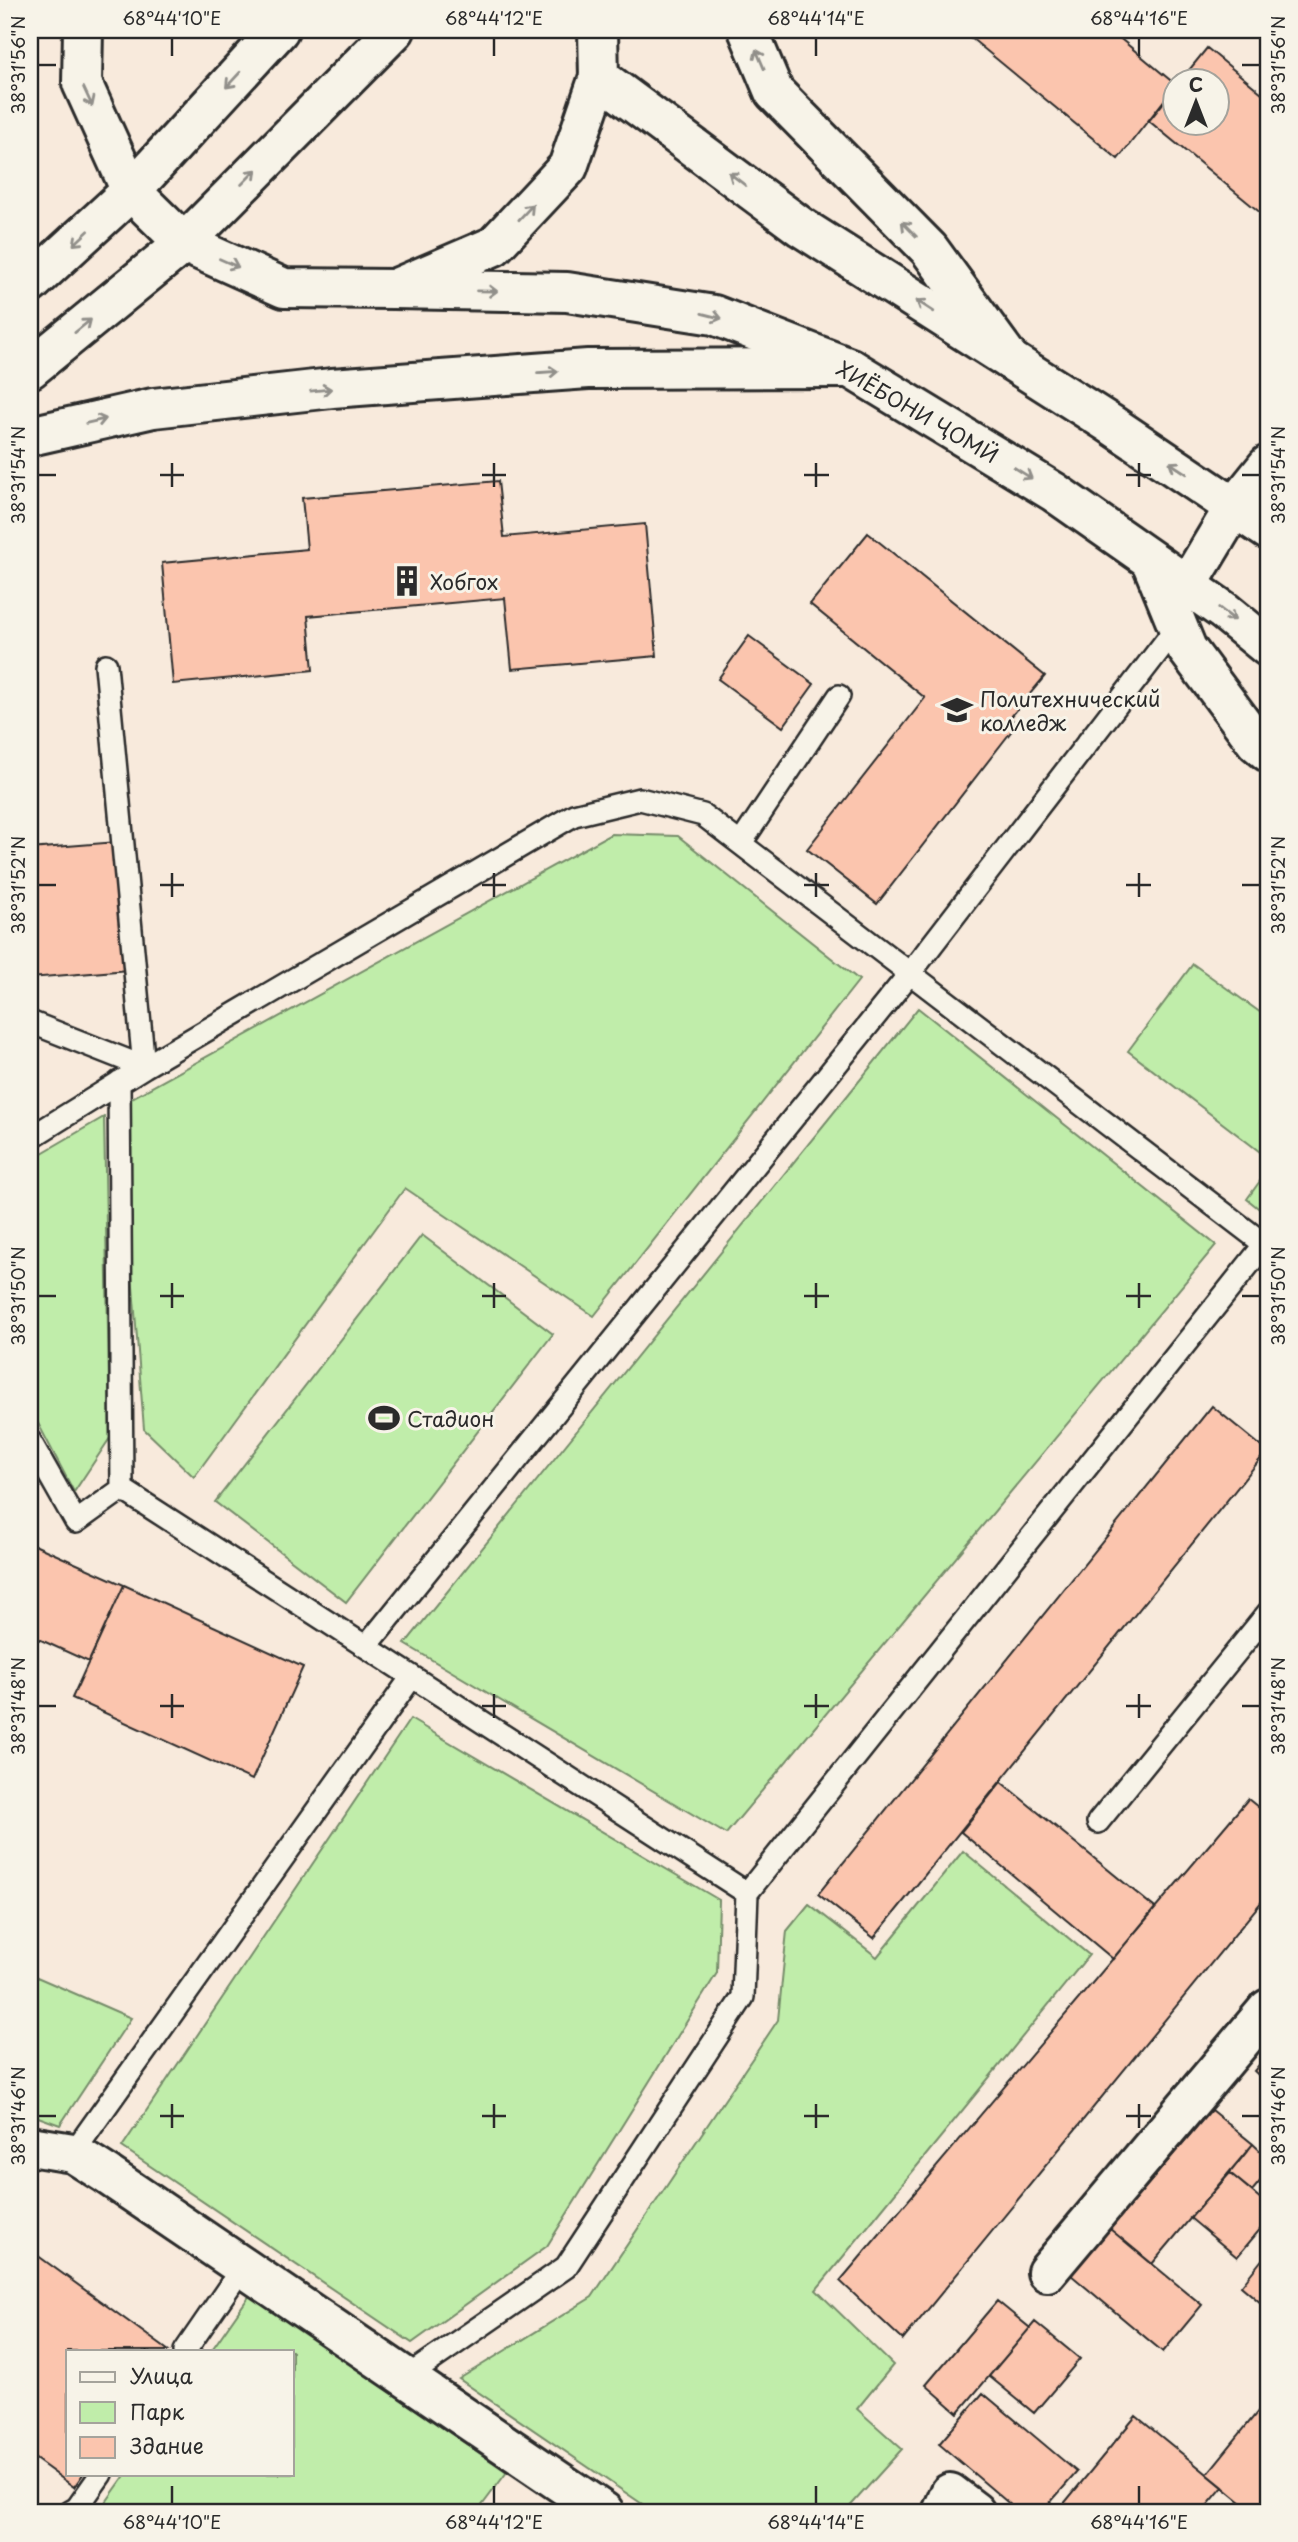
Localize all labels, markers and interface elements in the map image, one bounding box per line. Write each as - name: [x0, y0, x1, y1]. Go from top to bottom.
- text: 68°44'10"E: [123, 4, 221, 31]
- text: 68°44'12"E: [445, 4, 543, 31]
- text: 68°44'14"E: [767, 4, 865, 31]
- text: 68°44'16"E: [1090, 4, 1188, 31]
- text: 38°31'56"N: [4, 15, 31, 115]
- text: 38°31'56"N: [1264, 15, 1291, 115]
- one-way arrow: [753, 49, 766, 70]
- north arrow: [1162, 66, 1232, 136]
- text: С: [1189, 70, 1203, 98]
- one-way arrow: [225, 71, 241, 89]
- one-way arrow: [82, 86, 95, 107]
- one-way arrow: [241, 169, 258, 186]
- one-way arrow: [728, 171, 746, 186]
- one-way arrow: [517, 204, 534, 221]
- one-way arrow: [900, 220, 917, 237]
- one-way arrow: [72, 230, 90, 246]
- one-way arrow: [218, 257, 239, 270]
- one-way arrow: [475, 284, 498, 298]
- one-way arrow: [916, 298, 935, 313]
- one-way arrow: [700, 310, 723, 323]
- one-way arrow: [73, 318, 91, 334]
- street label: ХИЁБОНИ ҶОМӢ: [831, 352, 1005, 470]
- one-way arrow: [536, 365, 559, 378]
- one-way arrow: [310, 383, 332, 396]
- one-way arrow: [84, 414, 107, 427]
- text: 38°31'54"N: [4, 426, 31, 524]
- text: 38°31'54"N: [1264, 426, 1291, 524]
- one-way arrow: [1169, 461, 1189, 475]
- one-way arrow: [1012, 467, 1032, 481]
- building icon: Хобгох: [390, 564, 424, 598]
- place label: Хобгох: [430, 565, 498, 597]
- one-way arrow: [1217, 607, 1236, 622]
- place label: Политехнический колледж: [980, 682, 1160, 738]
- school or university icon: Политехнический колледж: [940, 693, 974, 727]
- text: 38°31'52"N: [4, 836, 31, 934]
- text: 38°31'52"N: [1264, 836, 1291, 934]
- text: 38°31'50"N: [4, 1246, 31, 1346]
- text: 38°31'50"N: [1264, 1246, 1291, 1346]
- sports icon: Стадион: [367, 1401, 401, 1435]
- place label: Стадион: [407, 1402, 494, 1434]
- text: 38°31'48"N: [4, 1657, 31, 1755]
- text: 38°31'48"N: [1264, 1657, 1291, 1755]
- text: 38°31'46"N: [4, 2066, 31, 2166]
- text: 38°31'46"N: [1264, 2066, 1291, 2166]
- legend: [66, 2350, 294, 2476]
- text: Улица: [130, 2359, 193, 2391]
- text: Парк: [130, 2395, 185, 2427]
- text: Здание: [130, 2429, 204, 2461]
- text: 68°44'10"E: [123, 2508, 221, 2535]
- text: 68°44'12"E: [445, 2508, 543, 2535]
- text: 68°44'14"E: [767, 2508, 865, 2535]
- text: 68°44'16"E: [1090, 2508, 1188, 2535]

